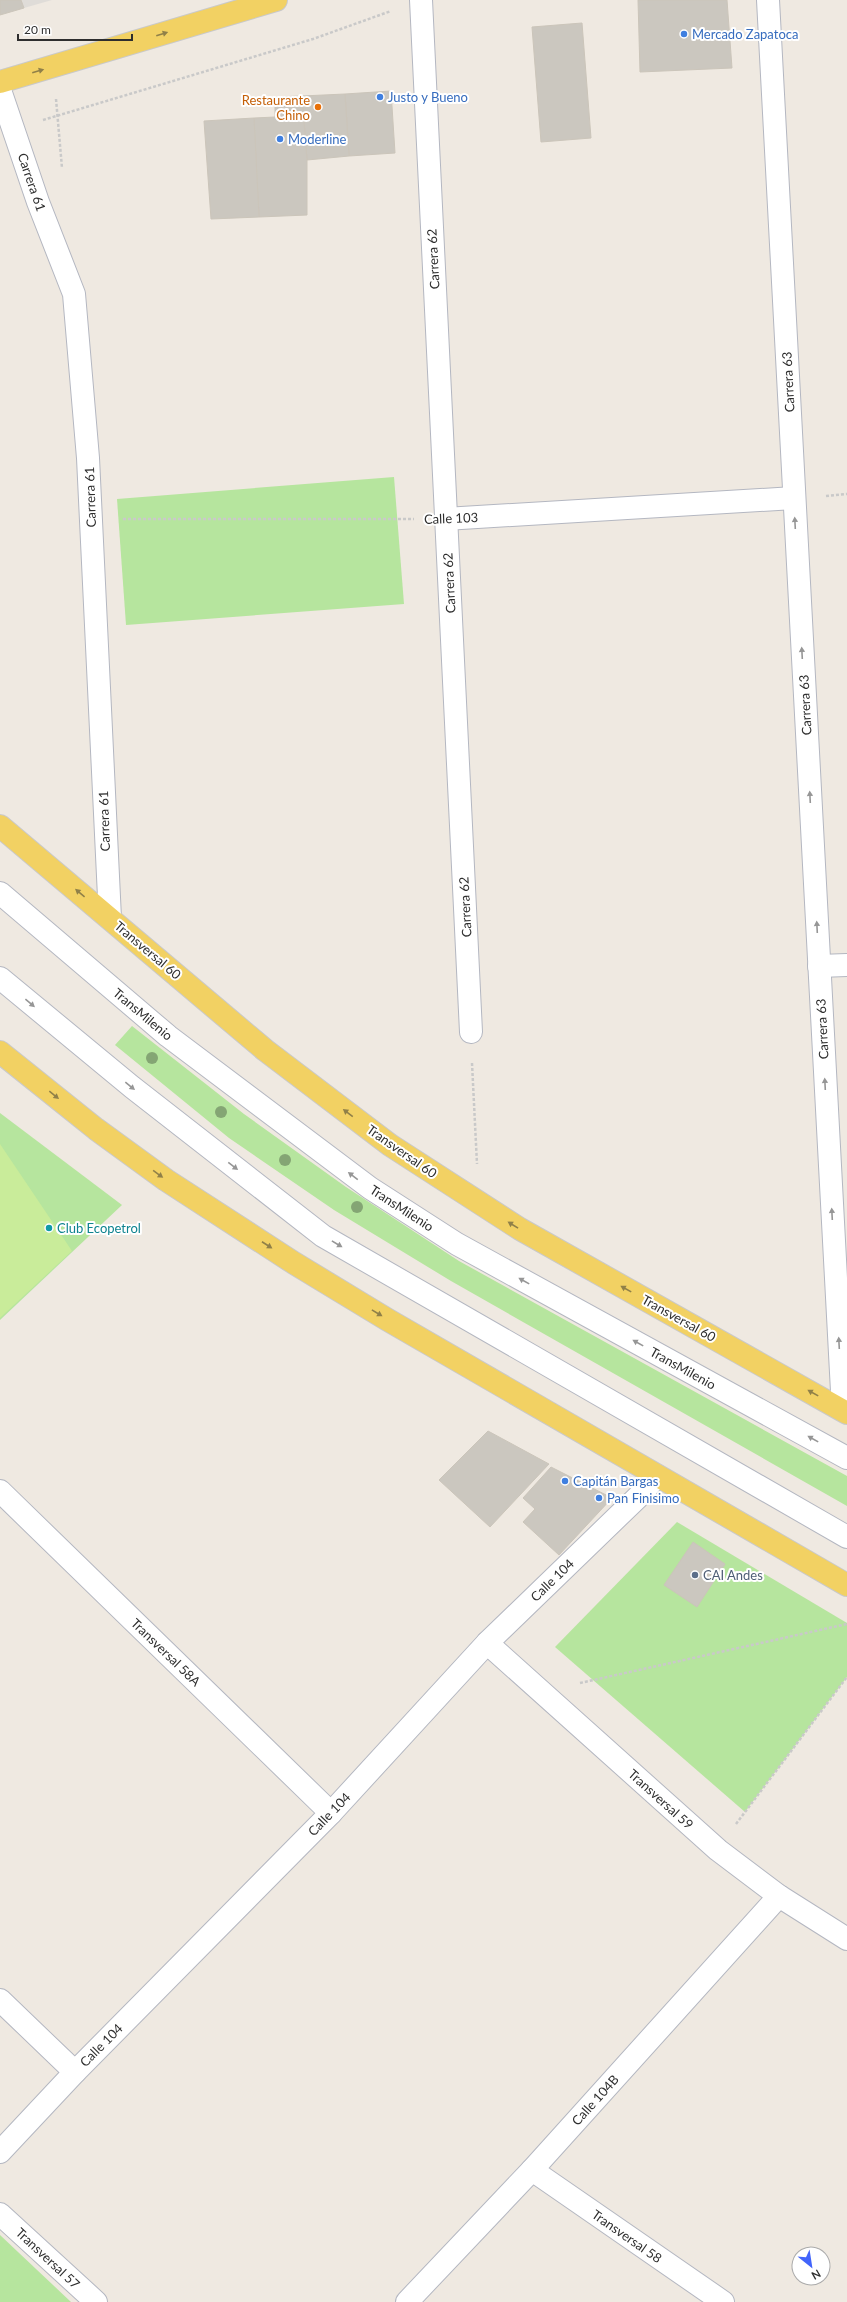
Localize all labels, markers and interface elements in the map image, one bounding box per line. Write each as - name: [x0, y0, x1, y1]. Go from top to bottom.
- scale bar: [18, 16, 132, 42]
- text: 20 m: [24, 22, 51, 37]
- place label: Mercado Zapatoca: [692, 26, 798, 42]
- marker: Mercado Zapatoca: [679, 29, 689, 39]
- one-way arrow: [157, 31, 169, 37]
- one-way arrow: [32, 68, 44, 74]
- place label: Justo y Bueno: [388, 89, 468, 105]
- place label: Restaurante Chino: [242, 92, 310, 123]
- marker: Justo y Bueno: [375, 92, 385, 102]
- marker: Restaurante Chino: [313, 102, 323, 112]
- place label: Moderline: [288, 131, 347, 147]
- marker: Moderline: [275, 134, 285, 144]
- street label: Carrera 61: [15, 151, 49, 213]
- street label: Carrera 62: [423, 228, 443, 290]
- street label: Carrera 63: [778, 351, 798, 413]
- street label: Carrera 61: [81, 466, 99, 528]
- street label: Calle 103: [424, 509, 478, 527]
- one-way arrow: [792, 517, 799, 529]
- street label: Carrera 62: [439, 552, 459, 614]
- one-way arrow: [799, 647, 806, 659]
- street label: Carrera 63: [795, 674, 815, 736]
- street label: Carrera 61: [95, 790, 113, 852]
- one-way arrow: [806, 791, 813, 803]
- street label: Carrera 62: [455, 876, 475, 938]
- one-way arrow: [74, 889, 85, 898]
- street label: Transversal 60: [112, 918, 185, 983]
- one-way arrow: [813, 921, 820, 933]
- street label: TransMilenio: [110, 984, 176, 1044]
- street label: Carrera 63: [812, 998, 832, 1060]
- one-way arrow: [25, 999, 35, 1008]
- one-way arrow: [822, 1077, 828, 1090]
- one-way arrow: [125, 1082, 136, 1090]
- one-way arrow: [49, 1091, 60, 1100]
- one-way arrow: [342, 1108, 353, 1117]
- street label: Transversal 60: [364, 1121, 440, 1181]
- one-way arrow: [227, 1162, 238, 1170]
- one-way arrow: [152, 1170, 163, 1178]
- one-way arrow: [348, 1171, 359, 1180]
- street label: TransMilenio: [367, 1181, 437, 1235]
- one-way arrow: [828, 1208, 835, 1220]
- place label: Club Ecopetrol: [57, 1220, 141, 1236]
- one-way arrow: [507, 1221, 519, 1228]
- marker: Club Ecopetrol: [44, 1223, 54, 1233]
- one-way arrow: [332, 1240, 342, 1248]
- one-way arrow: [261, 1241, 272, 1249]
- one-way arrow: [518, 1277, 529, 1284]
- one-way arrow: [621, 1285, 632, 1292]
- street label: Transversal 60: [639, 1291, 719, 1345]
- one-way arrow: [371, 1310, 383, 1317]
- one-way arrow: [835, 1337, 842, 1349]
- one-way arrow: [632, 1340, 643, 1346]
- street label: TransMilenio: [647, 1343, 719, 1393]
- one-way arrow: [807, 1390, 819, 1397]
- one-way arrow: [807, 1436, 819, 1443]
- place label: Capitán Bargas: [573, 1473, 659, 1489]
- marker: Capitán Bargas: [560, 1476, 570, 1486]
- place label: Pan Finisimo: [607, 1490, 679, 1506]
- marker: Pan Finisimo: [594, 1493, 604, 1503]
- street label: Calle 104: [527, 1555, 577, 1605]
- place label: CAI Andes: [703, 1567, 763, 1583]
- marker: CAI Andes: [690, 1570, 700, 1580]
- street label: Transversal 58A: [128, 1615, 204, 1689]
- street label: Transversal 59: [625, 1766, 697, 1832]
- street label: Calle 104: [304, 1789, 354, 1839]
- street label: Calle 104: [76, 2020, 126, 2070]
- street label: Calle 104B: [568, 2071, 622, 2129]
- street label: Transversal 58: [589, 2206, 665, 2266]
- street label: Transversal 57: [13, 2224, 84, 2292]
- north arrow: [791, 2246, 831, 2286]
- text: N: [809, 2267, 823, 2283]

